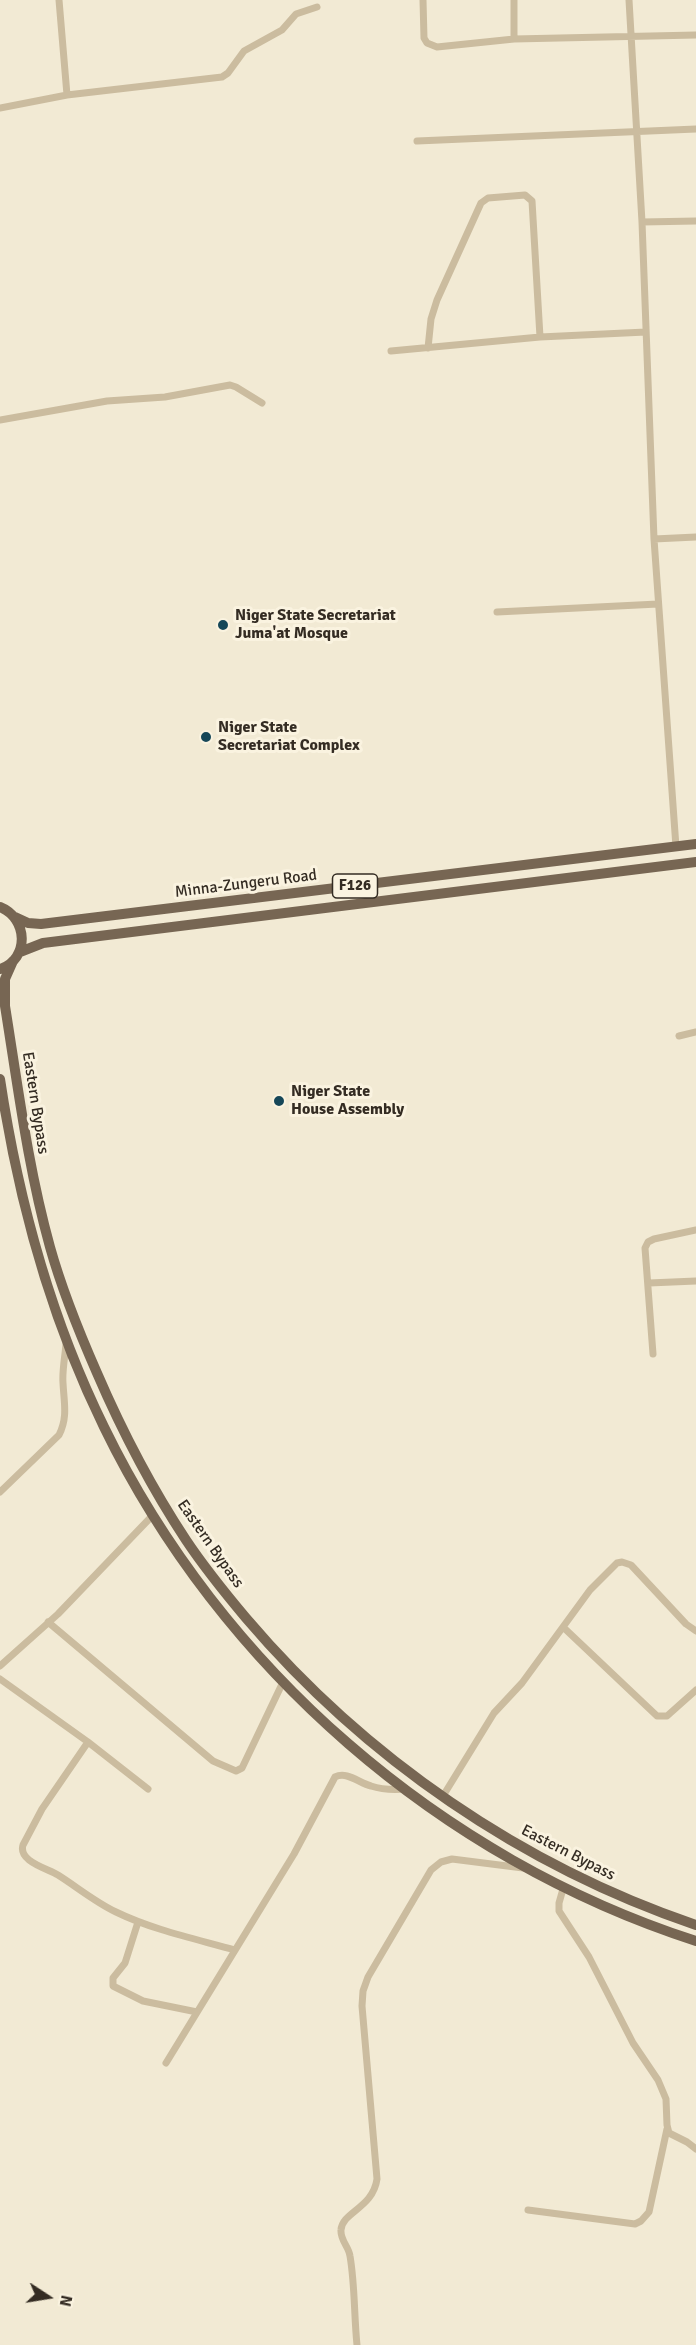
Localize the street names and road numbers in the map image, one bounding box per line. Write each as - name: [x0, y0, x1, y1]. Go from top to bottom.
- street label: Minna-Zungeru Road: [174, 866, 318, 902]
- road number: F126: [332, 874, 378, 898]
- street label: Eastern Bypass: [17, 1051, 53, 1155]
- street label: Eastern Bypass: [173, 1496, 247, 1592]
- street label: Eastern Bypass: [518, 1821, 618, 1885]

